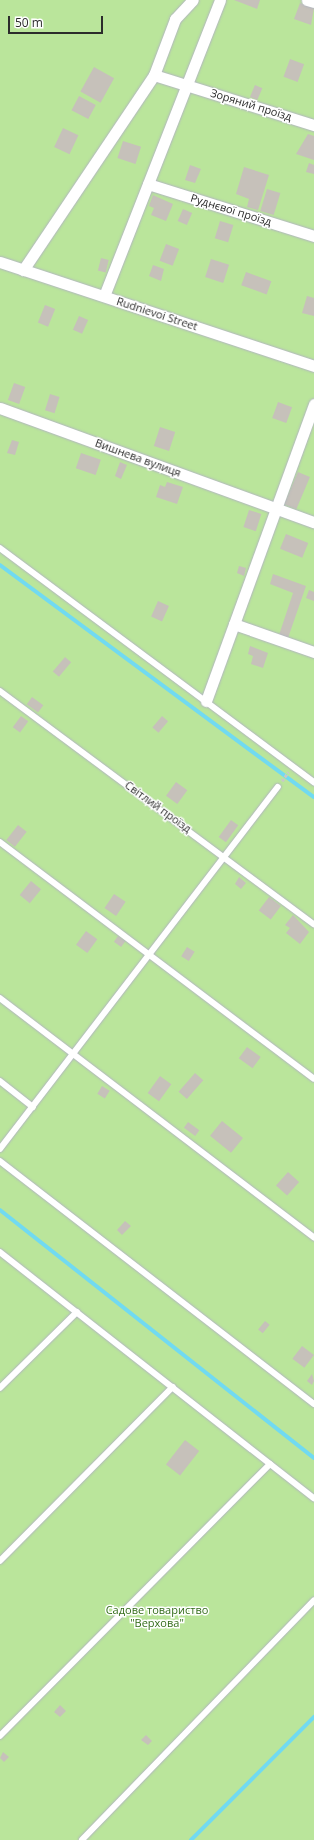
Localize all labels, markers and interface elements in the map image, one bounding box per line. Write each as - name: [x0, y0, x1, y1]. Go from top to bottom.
- scale bar: [10, 8, 105, 34]
- text: 50 m: [15, 14, 43, 31]
- street label: Зоряний проїзд: [209, 86, 293, 124]
- street label: Руднєвої проїзд: [189, 191, 273, 229]
- street label: Rudnievoi Street: [115, 295, 199, 333]
- street label: Вишнева вулиця: [93, 436, 183, 480]
- street label: Світлий проїзд: [122, 778, 194, 836]
- park label: Садове товариство "Верхова": [106, 1604, 208, 1630]

